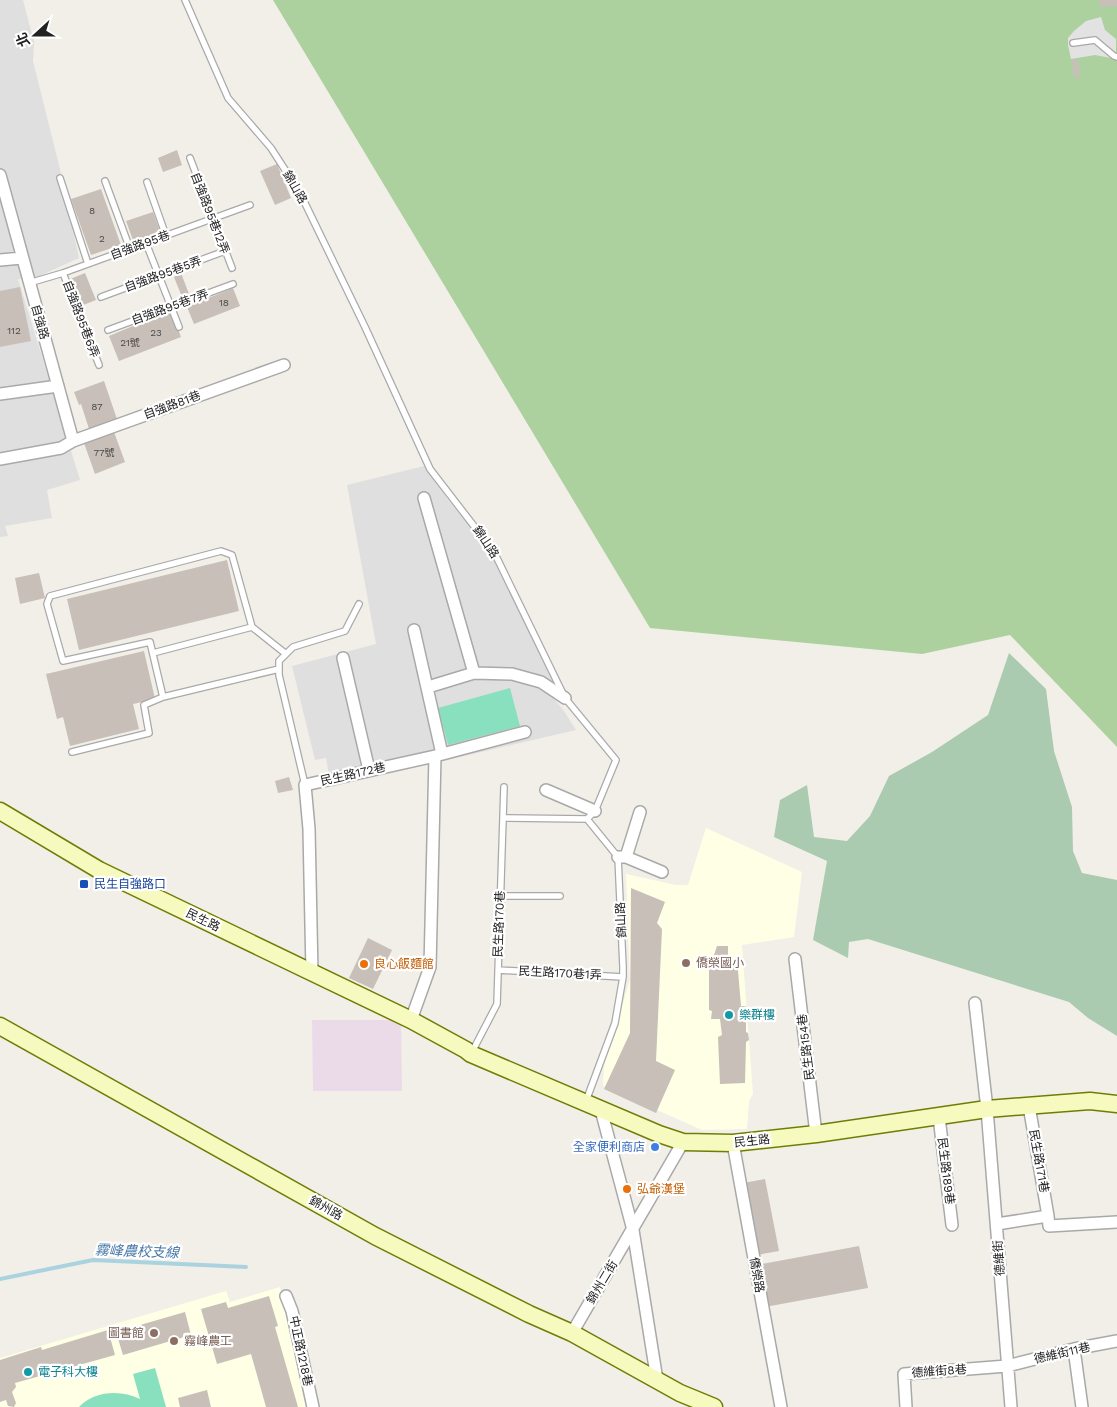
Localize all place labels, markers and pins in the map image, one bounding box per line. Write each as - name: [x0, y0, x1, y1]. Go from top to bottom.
- place label: 民生自強路口: [94, 877, 166, 891]
- marker: 民生自強路口: [78, 878, 90, 890]
- place label: 僑榮國小: [696, 956, 744, 970]
- place label: 良心飯麵館: [374, 957, 434, 971]
- marker: 僑榮國小: [680, 957, 692, 969]
- marker: 良心飯麵館: [358, 958, 370, 970]
- place label: 樂群樓: [739, 1008, 775, 1022]
- marker: 樂群樓: [723, 1009, 735, 1021]
- place label: 全家便利商店: [573, 1140, 645, 1154]
- marker: 全家便利商店: [649, 1141, 661, 1153]
- place label: 弘爺漢堡: [637, 1182, 685, 1196]
- marker: 弘爺漢堡: [621, 1183, 633, 1195]
- place label: 圖書館: [108, 1326, 144, 1340]
- marker: 圖書館: [148, 1327, 160, 1339]
- place label: 霧峰農工: [184, 1334, 232, 1348]
- marker: 霧峰農工: [168, 1335, 180, 1347]
- place label: 電子科大樓: [38, 1365, 98, 1379]
- marker: 電子科大樓: [22, 1366, 34, 1378]

